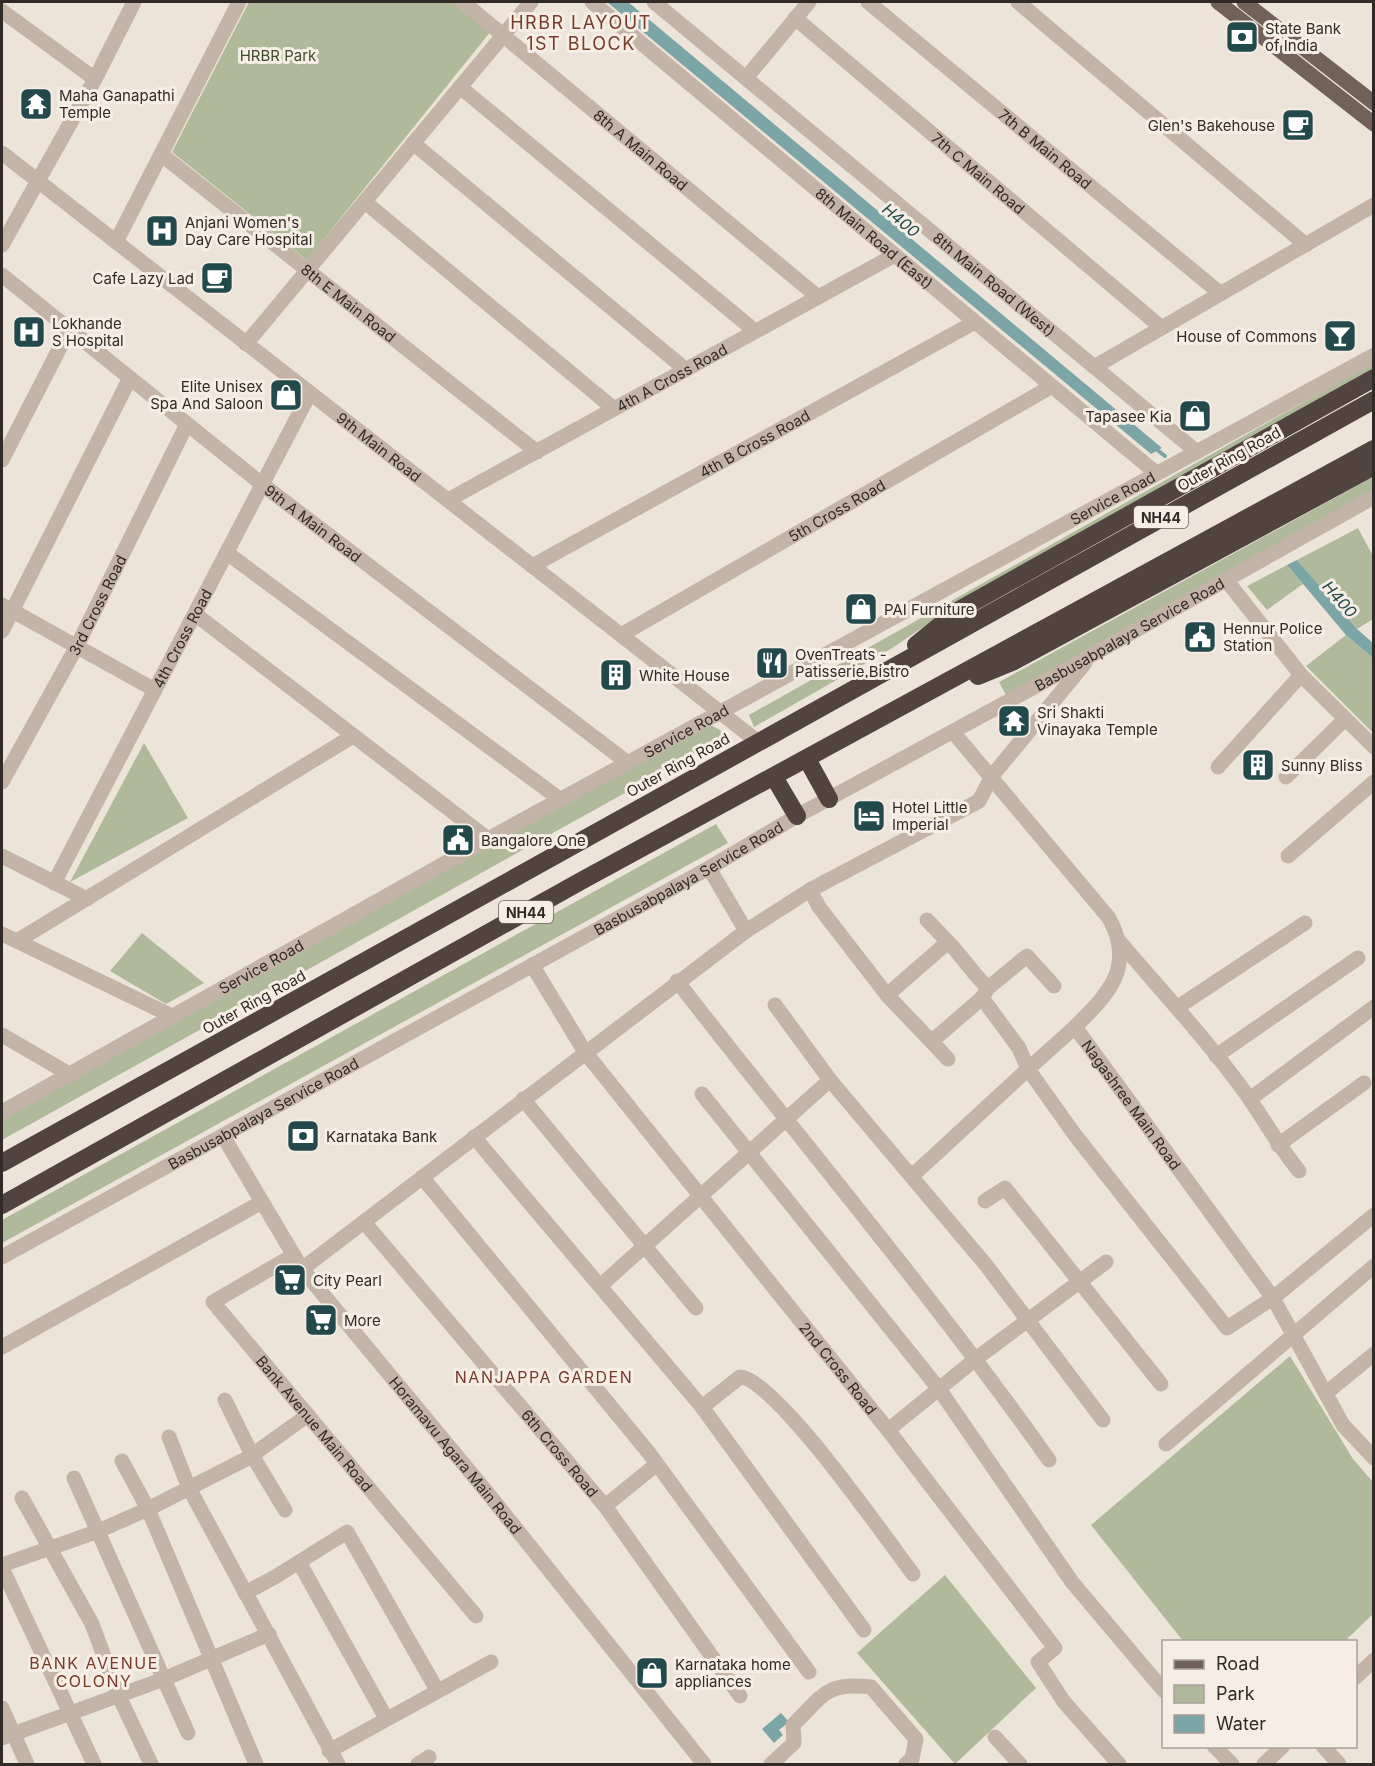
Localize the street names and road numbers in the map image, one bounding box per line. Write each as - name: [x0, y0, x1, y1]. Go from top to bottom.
- street label: 7th B Main Road: [995, 104, 1096, 193]
- street label: 8th A Main Road: [590, 105, 692, 194]
- street label: 7th C Main Road: [928, 128, 1029, 218]
- street label: 8th Main Road (East): [812, 183, 937, 293]
- street label: 8th Main Road (West): [929, 228, 1059, 340]
- street label: 8th E Main Road: [297, 259, 400, 346]
- street label: 4th A Cross Road: [613, 339, 731, 416]
- street label: 4th B Cross Road: [696, 405, 813, 482]
- street label: 9th Main Road: [333, 408, 425, 486]
- street label: Outer Ring Road: [1174, 423, 1284, 495]
- street label: Service Road: [1067, 467, 1158, 529]
- street label: 5th Cross Road: [785, 475, 888, 546]
- street label: 9th A Main Road: [261, 480, 365, 566]
- road number: NH44: [1134, 506, 1188, 528]
- street label: 3rd Cross Road: [64, 552, 130, 659]
- street label: Basbusabpalaya Service Road: [1031, 573, 1227, 695]
- street label: 4th Cross Road: [148, 586, 216, 691]
- street label: Service Road: [640, 700, 732, 762]
- street label: Outer Ring Road: [623, 729, 733, 801]
- street label: Basbusabpalaya Service Road: [590, 817, 786, 939]
- road number: NH44: [499, 901, 553, 923]
- street label: Service Road: [215, 935, 307, 998]
- street label: Outer Ring Road: [199, 966, 309, 1038]
- street label: Nagashree Main Road: [1078, 1036, 1185, 1173]
- street label: Basbusabpalaya Service Road: [165, 1053, 362, 1173]
- street label: 2nd Cross Road: [796, 1318, 881, 1418]
- street label: Bank Avenue Main Road: [252, 1352, 377, 1495]
- street label: Horamavu Agara Main Road: [385, 1372, 526, 1538]
- street label: 6th Cross Road: [518, 1405, 603, 1501]

